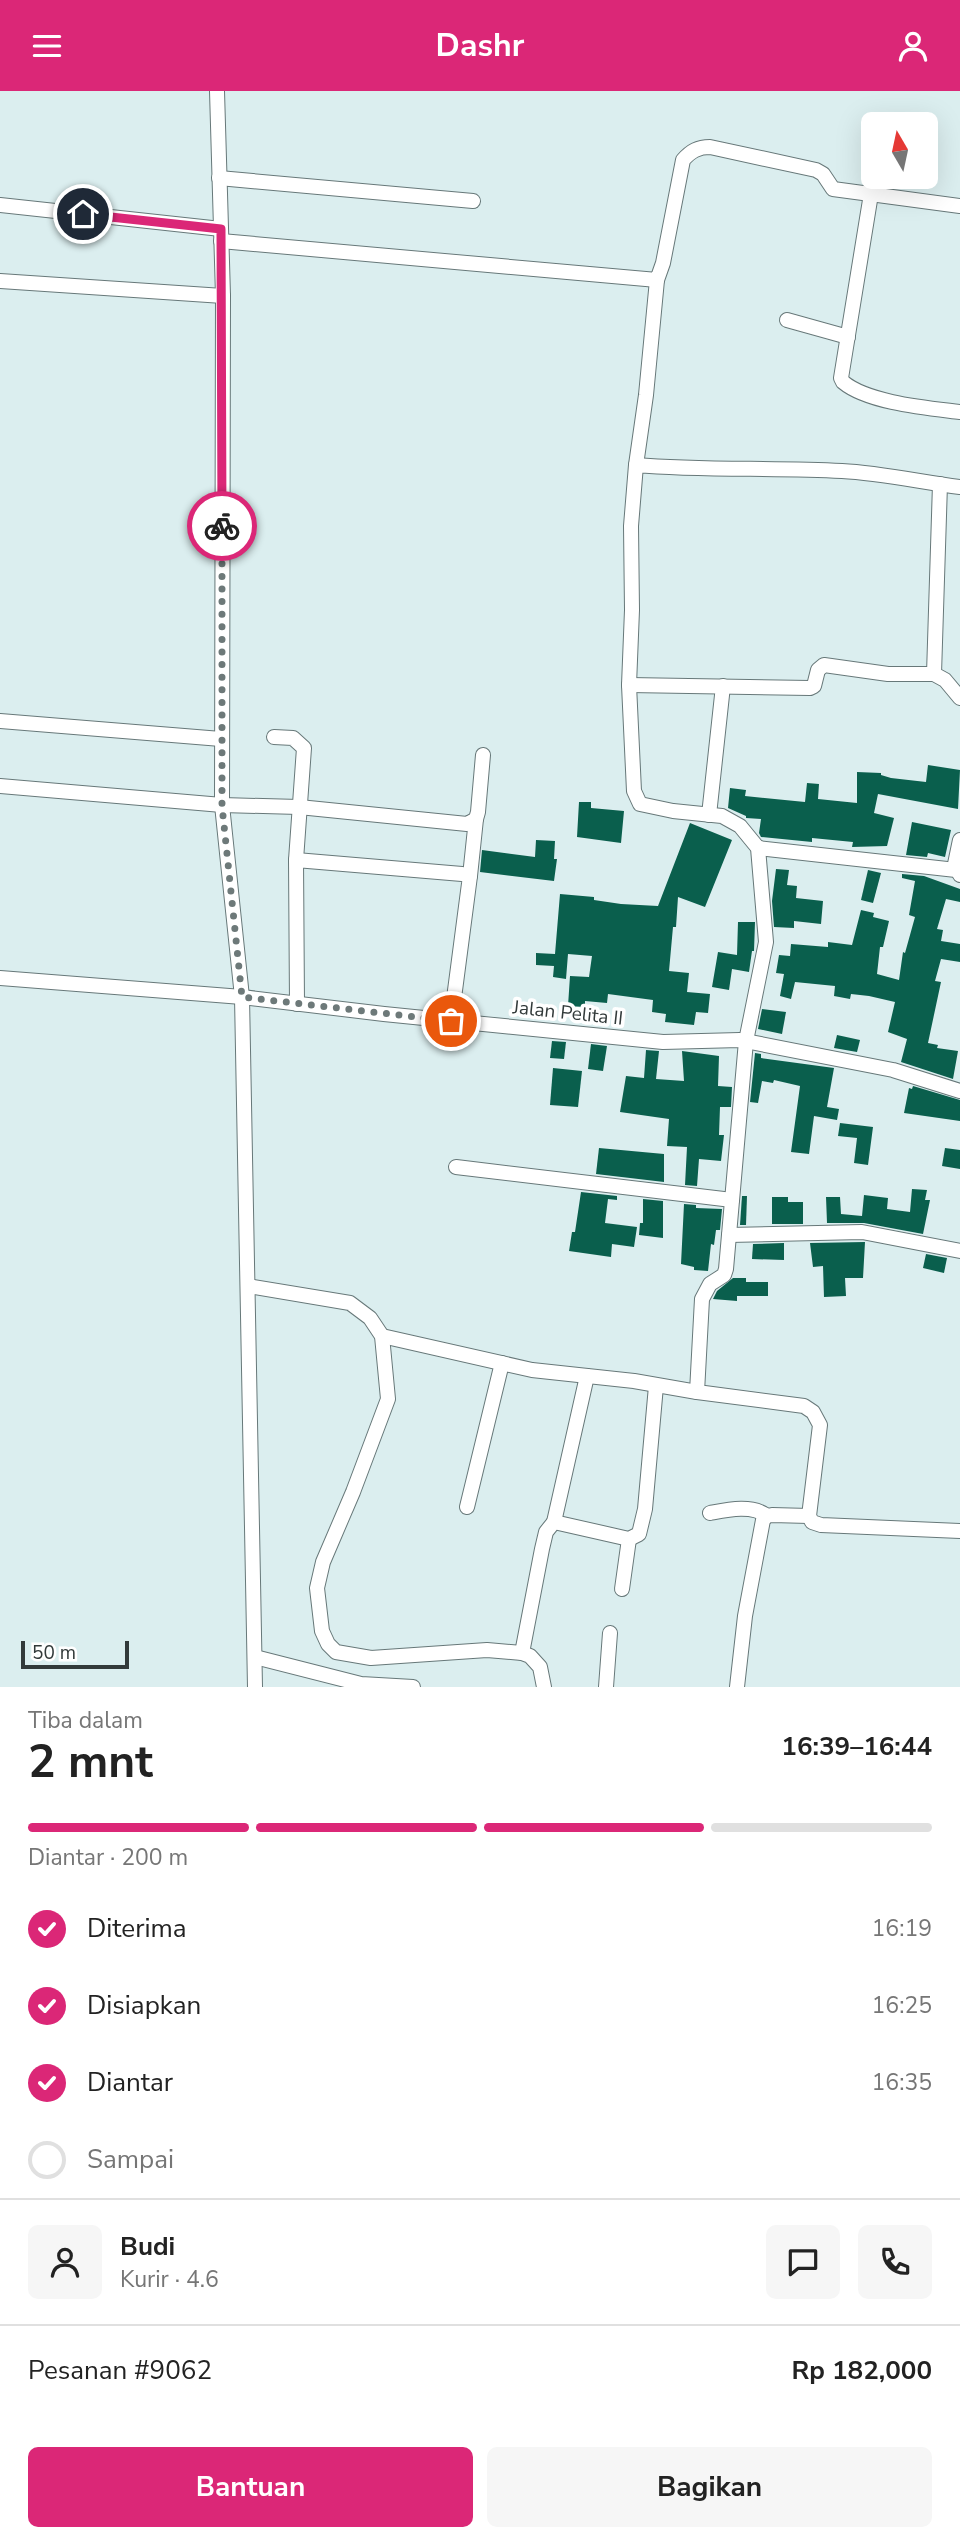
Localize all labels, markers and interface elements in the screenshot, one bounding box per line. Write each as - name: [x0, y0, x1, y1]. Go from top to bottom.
- text: Dashr: [436, 24, 524, 67]
- icon: menu: [28, 27, 66, 65]
- icon: person: [894, 27, 932, 65]
- north arrow: [861, 112, 938, 189]
- map controls: [861, 112, 938, 189]
- pin: [53, 184, 113, 244]
- icon: home: [64, 195, 102, 233]
- courier: [187, 491, 257, 561]
- icon: bike: [203, 507, 241, 545]
- pin: [421, 991, 481, 1051]
- street label: Jalan Pelita II: [511, 994, 624, 1032]
- icon: bag: [432, 1002, 470, 1040]
- scale bar: [21, 1638, 130, 1670]
- text: 50 m: [32, 1640, 76, 1666]
- text: Tiba dalam: [28, 1705, 143, 1736]
- text: 16:39–16:44: [781, 1729, 932, 1764]
- text: 2 mnt: [28, 1730, 153, 1793]
- text: Diantar · 200 m: [28, 1842, 188, 1873]
- icon: check: [28, 1910, 66, 1948]
- text: Diterima: [87, 1911, 187, 1946]
- text: 16:19: [872, 1913, 932, 1944]
- icon: check: [28, 1987, 66, 2025]
- text: Disiapkan: [87, 1988, 201, 2023]
- text: 16:25: [872, 1990, 932, 2021]
- icon: check: [28, 2064, 66, 2102]
- text: Diantar: [87, 2065, 173, 2100]
- text: 16:35: [872, 2067, 932, 2098]
- text: Sampai: [87, 2142, 174, 2177]
- button: person: [28, 2225, 102, 2299]
- button: chat: [766, 2225, 840, 2299]
- button: phone: [858, 2225, 932, 2299]
- text: Budi: [120, 2229, 175, 2264]
- text: Kurir · 4.6: [120, 2264, 219, 2295]
- text: Pesanan #9062: [28, 2353, 212, 2388]
- text: Rp 182,000: [791, 2353, 932, 2388]
- button: Bantuan: [28, 2447, 473, 2527]
- button: Bagikan: [487, 2447, 932, 2527]

